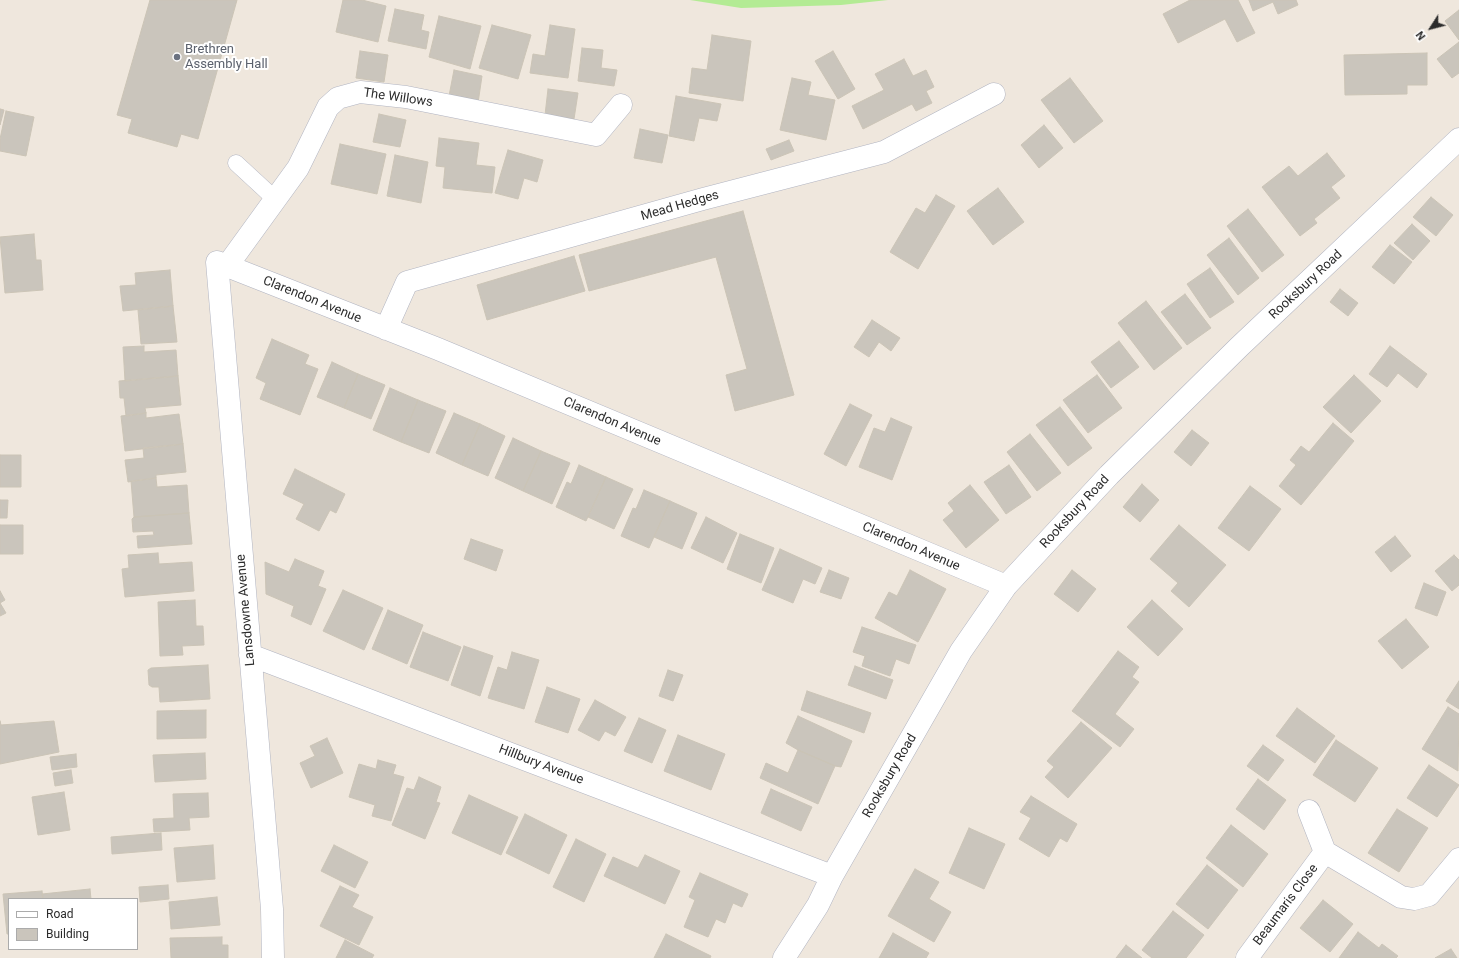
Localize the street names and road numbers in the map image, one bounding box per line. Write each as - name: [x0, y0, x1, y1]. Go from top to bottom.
- street label: The Willows: [362, 85, 434, 111]
- street label: Mead Hedges: [639, 187, 721, 225]
- street label: Rooksbury Road: [1266, 247, 1346, 323]
- street label: Clarendon Avenue: [261, 273, 363, 327]
- street label: Clarendon Avenue: [561, 394, 663, 450]
- street label: Rooksbury Road: [1037, 472, 1113, 552]
- street label: Clarendon Avenue: [860, 519, 962, 575]
- street label: Lansdowne Avenue: [233, 553, 259, 667]
- street label: Rooksbury Road: [860, 731, 920, 821]
- street label: Hillbury Avenue: [496, 742, 586, 788]
- street label: Beaumaris Close: [1250, 861, 1322, 949]

